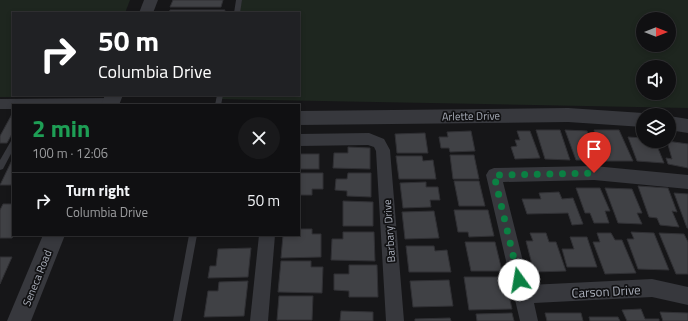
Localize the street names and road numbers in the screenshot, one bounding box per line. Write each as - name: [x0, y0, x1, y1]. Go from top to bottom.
- street label: Arlette Drive: [442, 107, 501, 125]
- street label: Barbary Drive: [379, 199, 399, 263]
- street label: Seneca Road: [18, 247, 56, 309]
- street label: Carson Drive: [571, 279, 641, 303]

